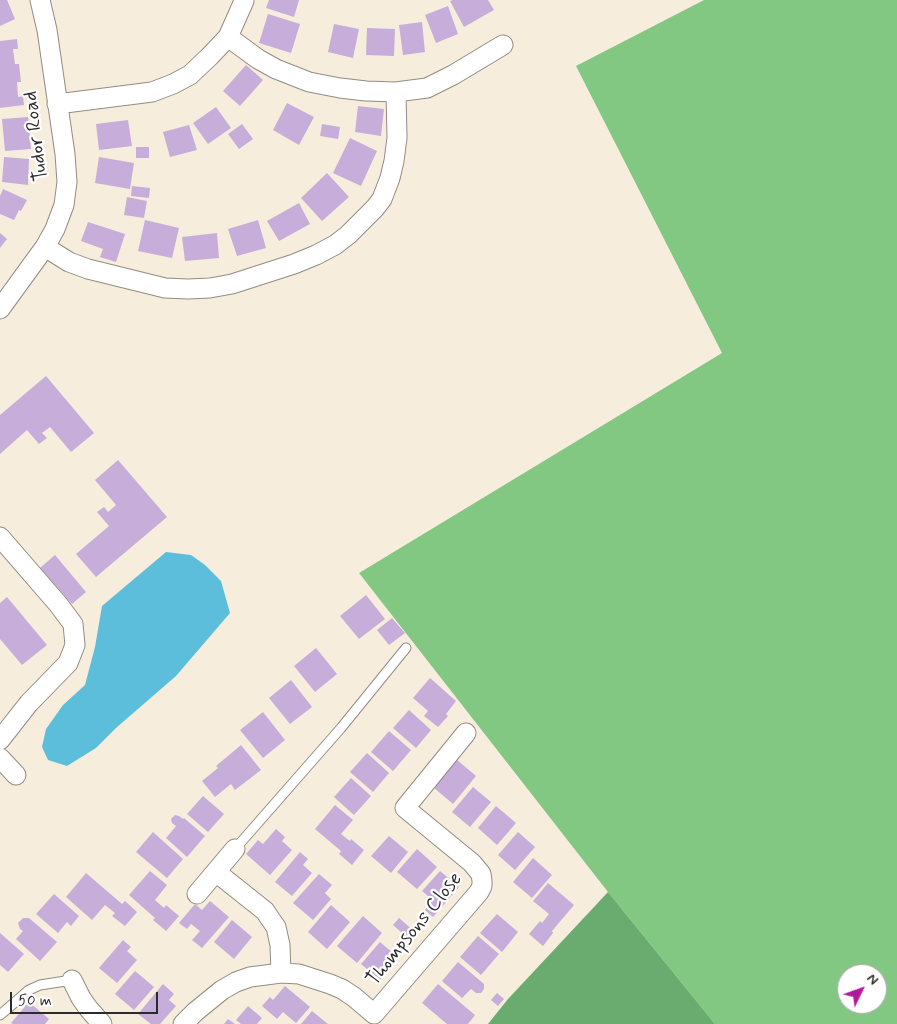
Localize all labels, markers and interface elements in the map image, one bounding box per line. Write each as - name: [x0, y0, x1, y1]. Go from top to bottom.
- street label: Tudor Road: [20, 90, 54, 182]
- street label: Thompsons Close: [362, 868, 468, 992]
- north arrow: [837, 964, 887, 1014]
- text: N: [863, 970, 882, 989]
- scale bar: [12, 982, 160, 1014]
- text: 50 m: [18, 991, 52, 1011]

